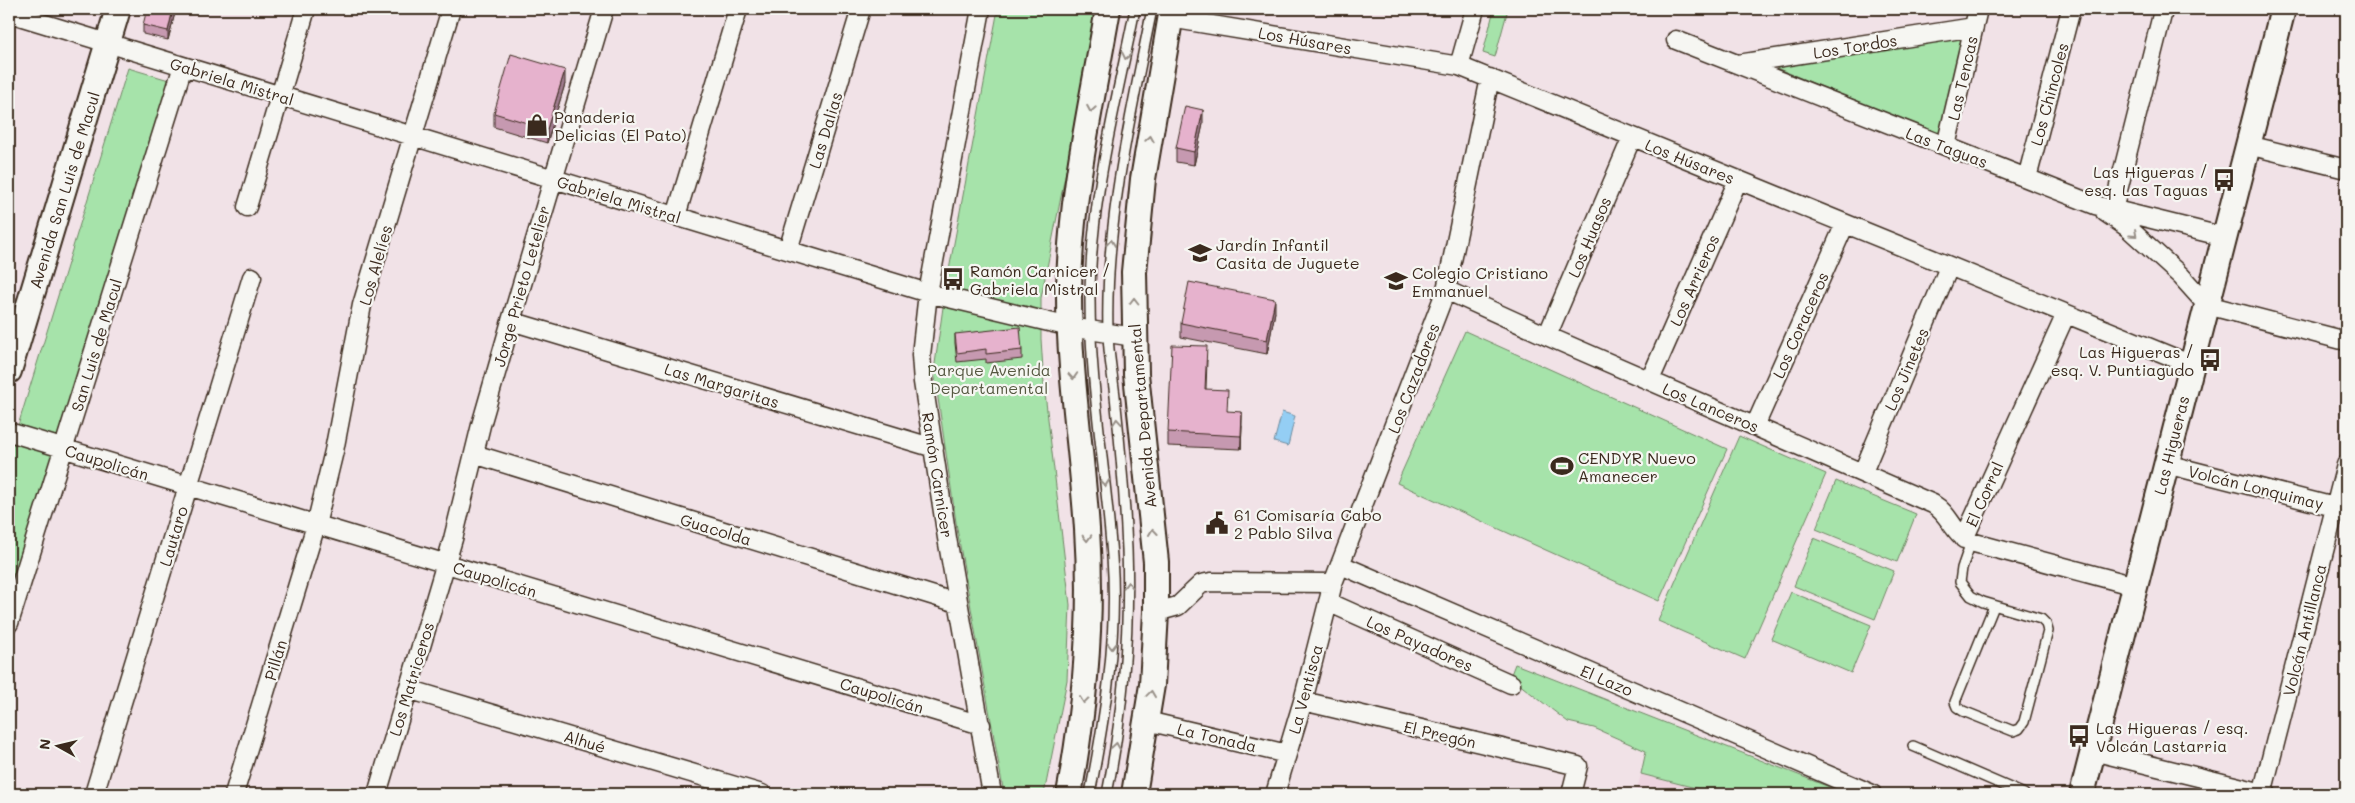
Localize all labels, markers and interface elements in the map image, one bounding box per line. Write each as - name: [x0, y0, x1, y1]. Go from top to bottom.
- street label: Los Húsares: [1257, 21, 1353, 59]
- street label: Los Tordos: [1812, 29, 1898, 63]
- street label: Las Tencas: [1942, 34, 1982, 122]
- street label: Los Chincoles: [2025, 40, 2073, 148]
- street label: Gabriela Mistral: [168, 52, 296, 110]
- one-way arrow: [1121, 52, 1131, 61]
- street label: Avenida San Luis de Macul: [24, 89, 104, 291]
- street label: Las Dalias: [803, 89, 847, 171]
- one-way arrow: [1086, 104, 1096, 113]
- place label: Panaderia Delicias (El Pato): [554, 106, 686, 145]
- shop icon: Panaderia Delicias (El Pato): [524, 112, 550, 138]
- street label: Las Taguas: [1903, 122, 1991, 172]
- street label: Los Húsares: [1642, 134, 1738, 188]
- one-way arrow: [1144, 135, 1154, 144]
- place label: Las Higueras / esq. Las Taguas: [2084, 161, 2208, 200]
- bus stop icon: Las Higueras / esq. Las Taguas: [2211, 167, 2237, 193]
- street label: Gabriela Mistral: [555, 170, 683, 228]
- street label: Los Huasos: [1563, 193, 1615, 281]
- street label: Jorge Prieto Letelier: [488, 203, 554, 369]
- street label: Los Alelíes: [354, 222, 396, 308]
- one-way arrow: [2129, 228, 2138, 237]
- street label: Los Arrieros: [1664, 231, 1724, 329]
- place label: Jardín Infantil Casita de Juguete: [1216, 234, 1360, 273]
- one-way arrow: [1105, 239, 1116, 247]
- school or university icon: Jardín Infantil Casita de Juguete: [1187, 240, 1213, 266]
- place label: Ramón Carnicer / Gabriela Mistral: [970, 260, 1111, 299]
- place label: Colegio Cristiano Emmanuel: [1412, 262, 1548, 301]
- bus stop icon: Ramón Carnicer / Gabriela Mistral: [940, 266, 966, 292]
- school or university icon: Colegio Cristiano Emmanuel: [1383, 268, 1409, 294]
- street label: Los Coraceros: [1767, 269, 1833, 381]
- street label: San Luis de Macul: [66, 276, 126, 414]
- one-way arrow: [1129, 297, 1139, 304]
- street label: Los Cazadores: [1382, 320, 1444, 436]
- street label: Avenida Departamental: [1123, 323, 1161, 509]
- street label: Los Jinetes: [1879, 324, 1933, 414]
- place label: Las Higueras / esq. V. Puntiagudo: [2051, 341, 2194, 380]
- bus stop icon: Las Higueras / esq. V. Puntiagudo: [2197, 347, 2223, 373]
- street label: Las Margaritas: [662, 358, 782, 412]
- park label: Parque Avenida Departamental: [927, 359, 1051, 398]
- one-way arrow: [1067, 372, 1078, 380]
- street label: Los Lanceros: [1660, 377, 1762, 437]
- street label: Las Higueras: [2149, 393, 2193, 497]
- street label: Ramón Carnicer: [918, 411, 958, 539]
- one-way arrow: [1112, 418, 1123, 426]
- street label: Caupolicán: [62, 439, 152, 485]
- place label: CENDYR Nuevo Amanecer: [1578, 447, 1696, 486]
- sports icon: CENDYR Nuevo Amanecer: [1549, 453, 1575, 479]
- street label: El Corral: [1960, 458, 2008, 530]
- street label: Volcán Lonquimay: [2186, 460, 2326, 514]
- one-way arrow: [1099, 480, 1110, 488]
- street label: Lautaro: [154, 503, 192, 569]
- place label: 61 Comisaría Cabo 2 Pablo Silva: [1234, 504, 1381, 543]
- street label: Guacolda: [678, 508, 754, 550]
- public building icon: 61 Comisaría Cabo 2 Pablo Silva: [1204, 510, 1230, 536]
- one-way arrow: [1147, 528, 1158, 536]
- one-way arrow: [1082, 534, 1093, 542]
- street label: Caupolicán: [450, 556, 540, 602]
- street label: Volcán Antillanca: [2277, 562, 2331, 698]
- one-way arrow: [1122, 580, 1133, 588]
- street label: Los Payadores: [1364, 610, 1476, 676]
- street label: Los Matriceros: [384, 619, 438, 739]
- street label: Pillán: [259, 637, 291, 683]
- one-way arrow: [1107, 642, 1117, 650]
- street label: La Ventisca: [1283, 642, 1327, 736]
- street label: El Lazo: [1578, 660, 1636, 700]
- street label: Caupolicán: [837, 672, 927, 718]
- one-way arrow: [1145, 690, 1156, 698]
- one-way arrow: [1079, 696, 1090, 704]
- street label: El Pregón: [1402, 715, 1478, 753]
- place label: Las Higueras / esq. Volcán Lastarria: [2096, 717, 2249, 756]
- street label: La Tonada: [1175, 718, 1259, 756]
- north arrow: [32, 720, 82, 770]
- bus stop icon: Las Higueras / esq. Volcán Lastarria: [2066, 723, 2092, 749]
- street label: Alhué: [561, 725, 609, 757]
- text: N: [34, 738, 55, 751]
- one-way arrow: [1110, 742, 1121, 750]

